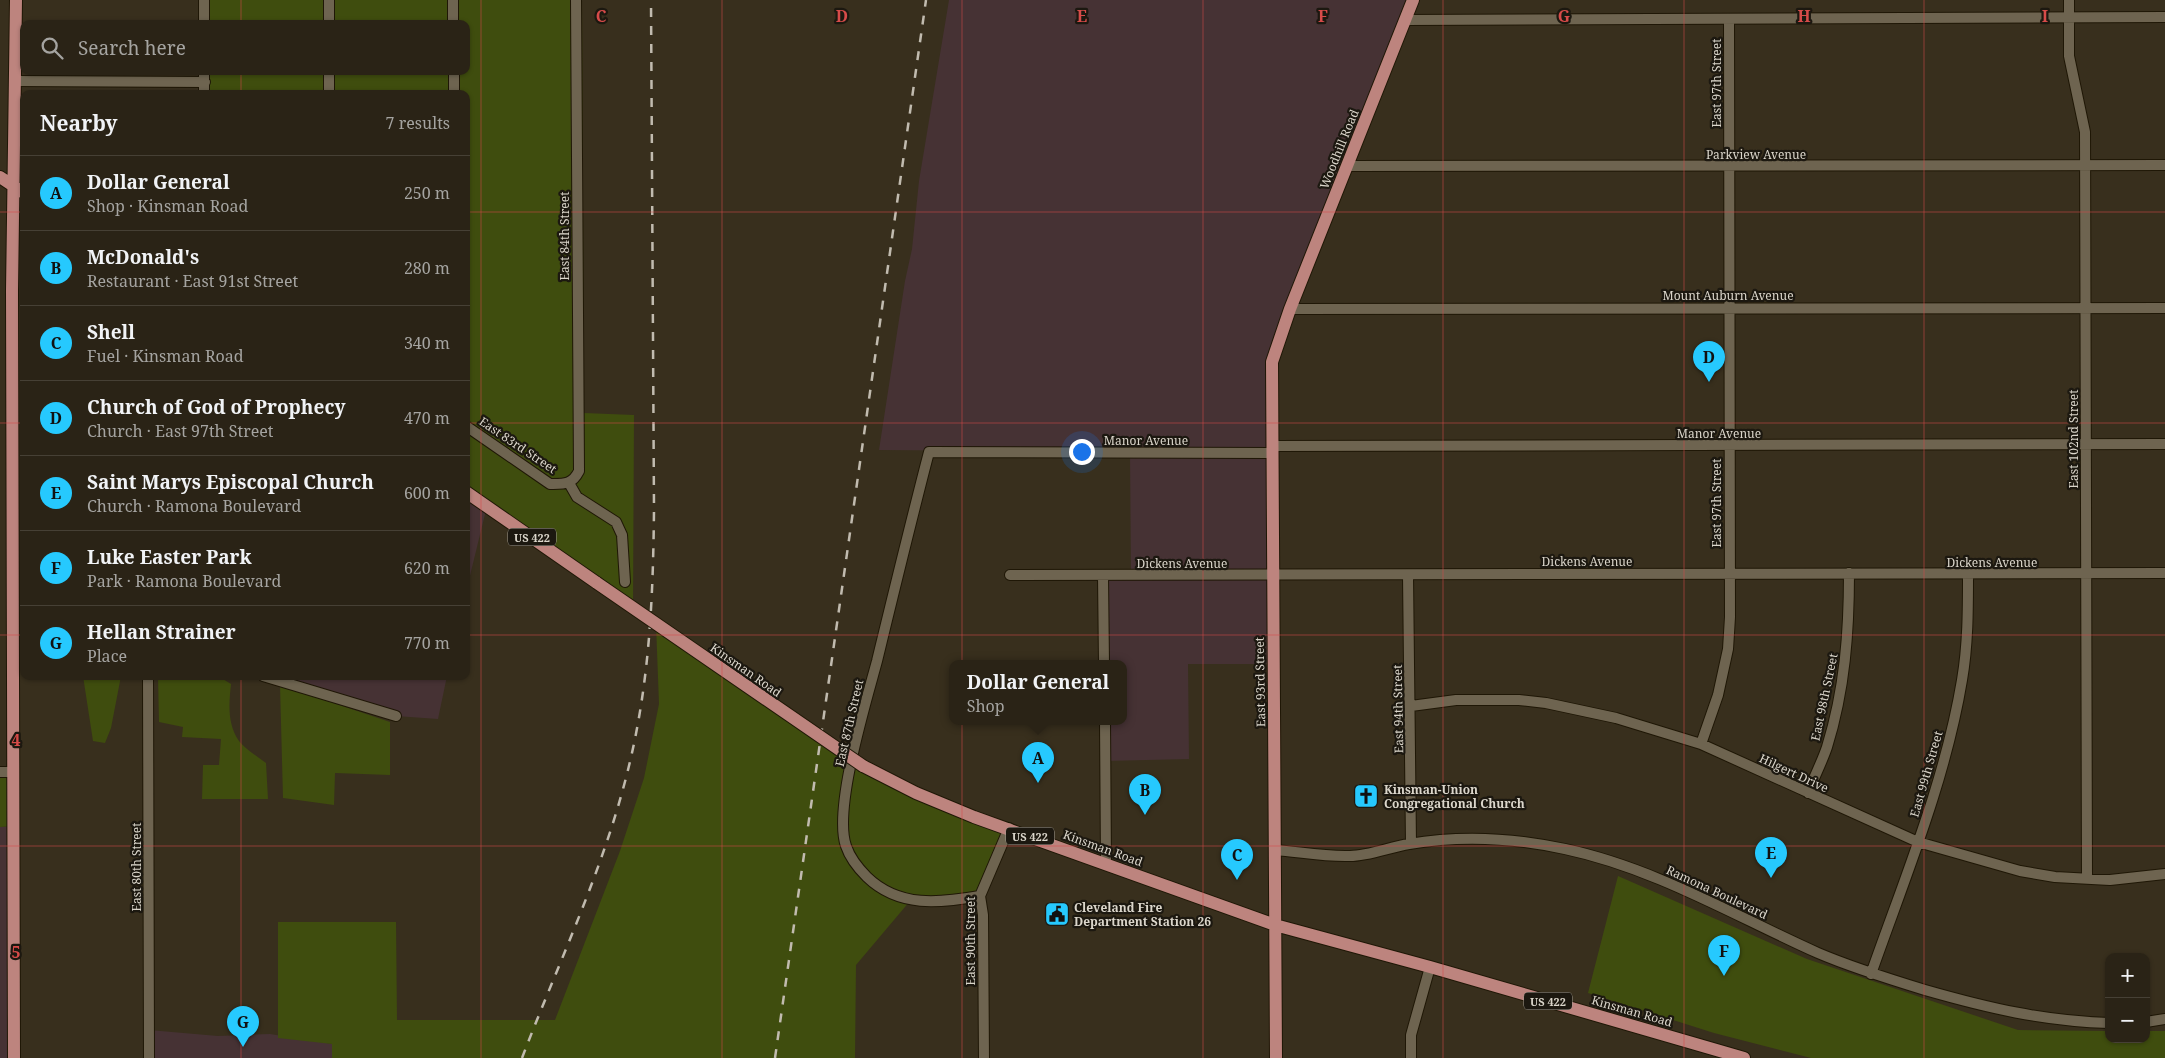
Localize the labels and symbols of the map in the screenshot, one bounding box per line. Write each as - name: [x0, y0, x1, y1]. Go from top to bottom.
- text: C: [596, 5, 607, 27]
- text: D: [836, 5, 848, 27]
- text: E: [1077, 5, 1087, 27]
- text: F: [1318, 5, 1328, 27]
- text: G: [1558, 5, 1570, 27]
- text: H: [1797, 5, 1811, 27]
- text: I: [2042, 5, 2048, 27]
- street label: East 97th Street: [1708, 39, 1725, 127]
- street label: Woodhill Road: [1315, 106, 1363, 191]
- street label: Parkview Avenue: [1706, 146, 1806, 163]
- street label: East 84th Street: [556, 192, 573, 280]
- street label: Mount Auburn Avenue: [1662, 287, 1794, 304]
- pin: D: [1693, 341, 1725, 382]
- street label: East 102nd Street: [2065, 390, 2082, 488]
- street label: East 83rd Street: [476, 413, 560, 477]
- street label: Manor Avenue: [1677, 425, 1761, 442]
- street label: Manor Avenue: [1104, 432, 1188, 449]
- your location: [1069, 439, 1095, 465]
- street label: East 97th Street: [1708, 459, 1725, 547]
- road number: US 422: [508, 528, 556, 546]
- street label: Dickens Avenue: [1542, 553, 1632, 570]
- street label: Dickens Avenue: [1947, 554, 2037, 571]
- street label: Dickens Avenue: [1137, 555, 1227, 572]
- street label: East 93rd Street: [1251, 637, 1269, 727]
- street label: Kinsman Road: [707, 639, 785, 701]
- street label: East 98th Street: [1806, 652, 1842, 742]
- street label: East 94th Street: [1389, 664, 1407, 754]
- street label: East 87th Street: [831, 678, 867, 768]
- text: 4: [11, 729, 21, 751]
- street label: East 99th Street: [1906, 729, 1946, 819]
- pin: A: [1022, 742, 1054, 783]
- street label: Hilgert Drive: [1757, 750, 1831, 796]
- pin: B: [1129, 774, 1161, 815]
- place label: Kinsman-Union Congregational Church: [1384, 781, 1525, 812]
- church icon: Kinsman-Union Congregational Church: [1353, 783, 1379, 809]
- street label: East 80th Street: [128, 823, 145, 911]
- street label: Kinsman Road: [1061, 826, 1146, 870]
- road number: US 422: [1006, 828, 1054, 844]
- pin: E: [1755, 837, 1787, 878]
- pin: C: [1221, 839, 1253, 880]
- street label: Ramona Boulevard: [1664, 861, 1771, 923]
- street label: East 90th Street: [962, 897, 979, 985]
- place label: Cleveland Fire Department Station 26: [1074, 899, 1211, 930]
- public building icon: Cleveland Fire Department Station 26: [1044, 901, 1070, 927]
- pin: F: [1708, 935, 1740, 976]
- text: 5: [11, 941, 21, 963]
- street label: Kinsman Road: [1590, 991, 1675, 1031]
- road number: US 422: [1524, 992, 1572, 1009]
- pin: G: [227, 1006, 259, 1047]

